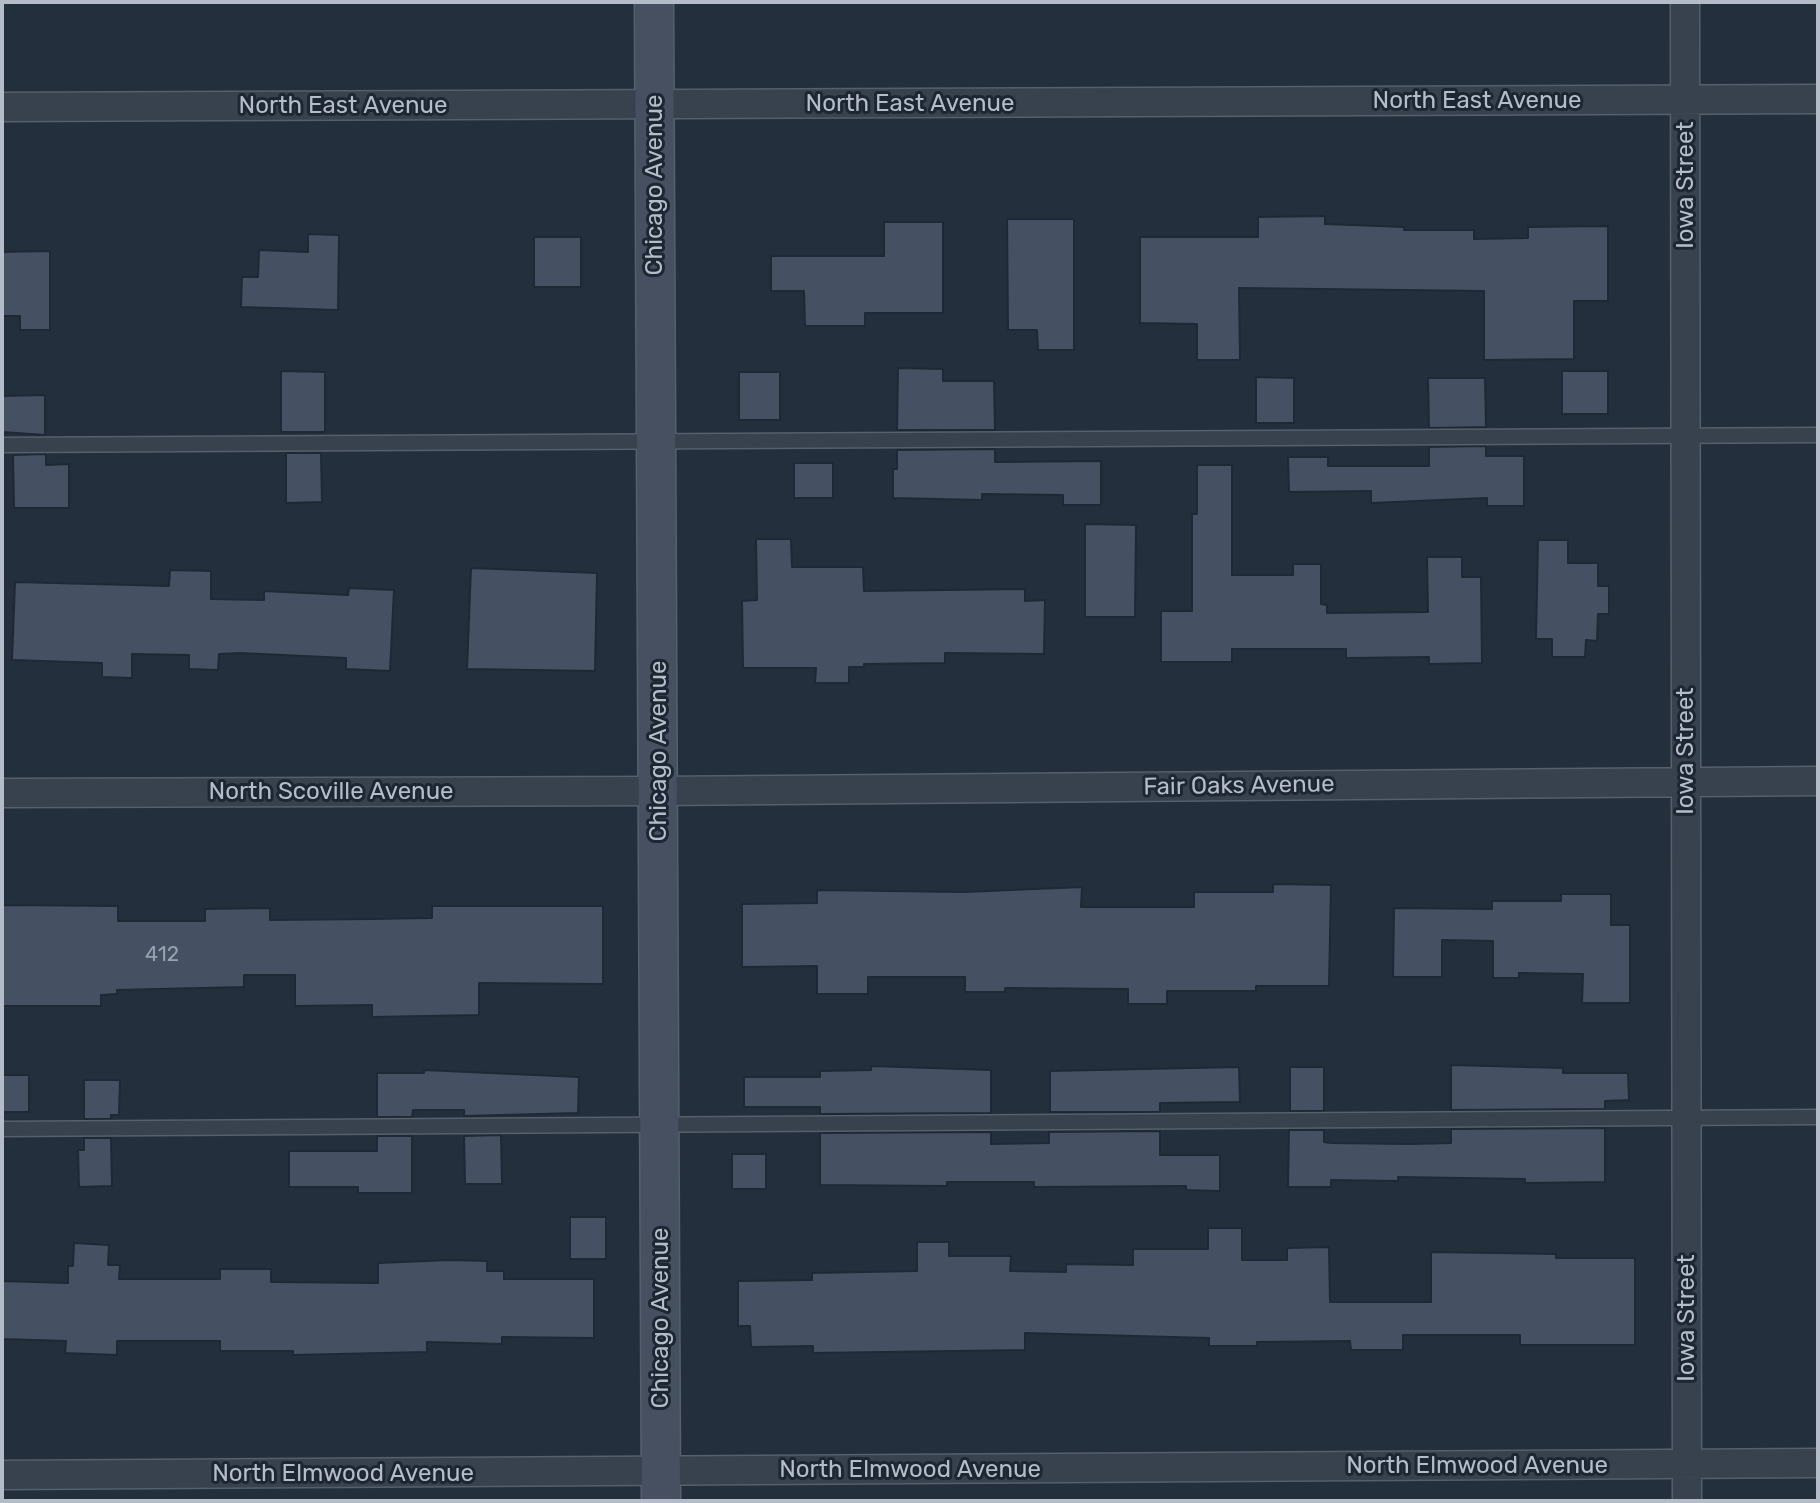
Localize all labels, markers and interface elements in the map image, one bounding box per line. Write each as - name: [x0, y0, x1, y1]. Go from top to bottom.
- street label: North East Avenue: [1373, 87, 1581, 115]
- street label: North East Avenue: [806, 90, 1014, 118]
- street label: North East Avenue: [239, 92, 447, 120]
- street label: Chicago Avenue: [641, 95, 669, 275]
- street label: Iowa Street: [1672, 121, 1700, 249]
- street label: Chicago Avenue: [645, 661, 673, 841]
- street label: Iowa Street: [1672, 687, 1700, 815]
- street label: Fair Oaks Avenue: [1143, 770, 1335, 802]
- street label: North Scoville Avenue: [208, 778, 454, 806]
- house number: 412: [145, 942, 179, 968]
- street label: Chicago Avenue: [647, 1228, 675, 1408]
- street label: Iowa Street: [1673, 1254, 1701, 1382]
- street label: North Elmwood Avenue: [1346, 1452, 1608, 1480]
- street label: North Elmwood Avenue: [779, 1456, 1041, 1484]
- street label: North Elmwood Avenue: [212, 1460, 474, 1488]

